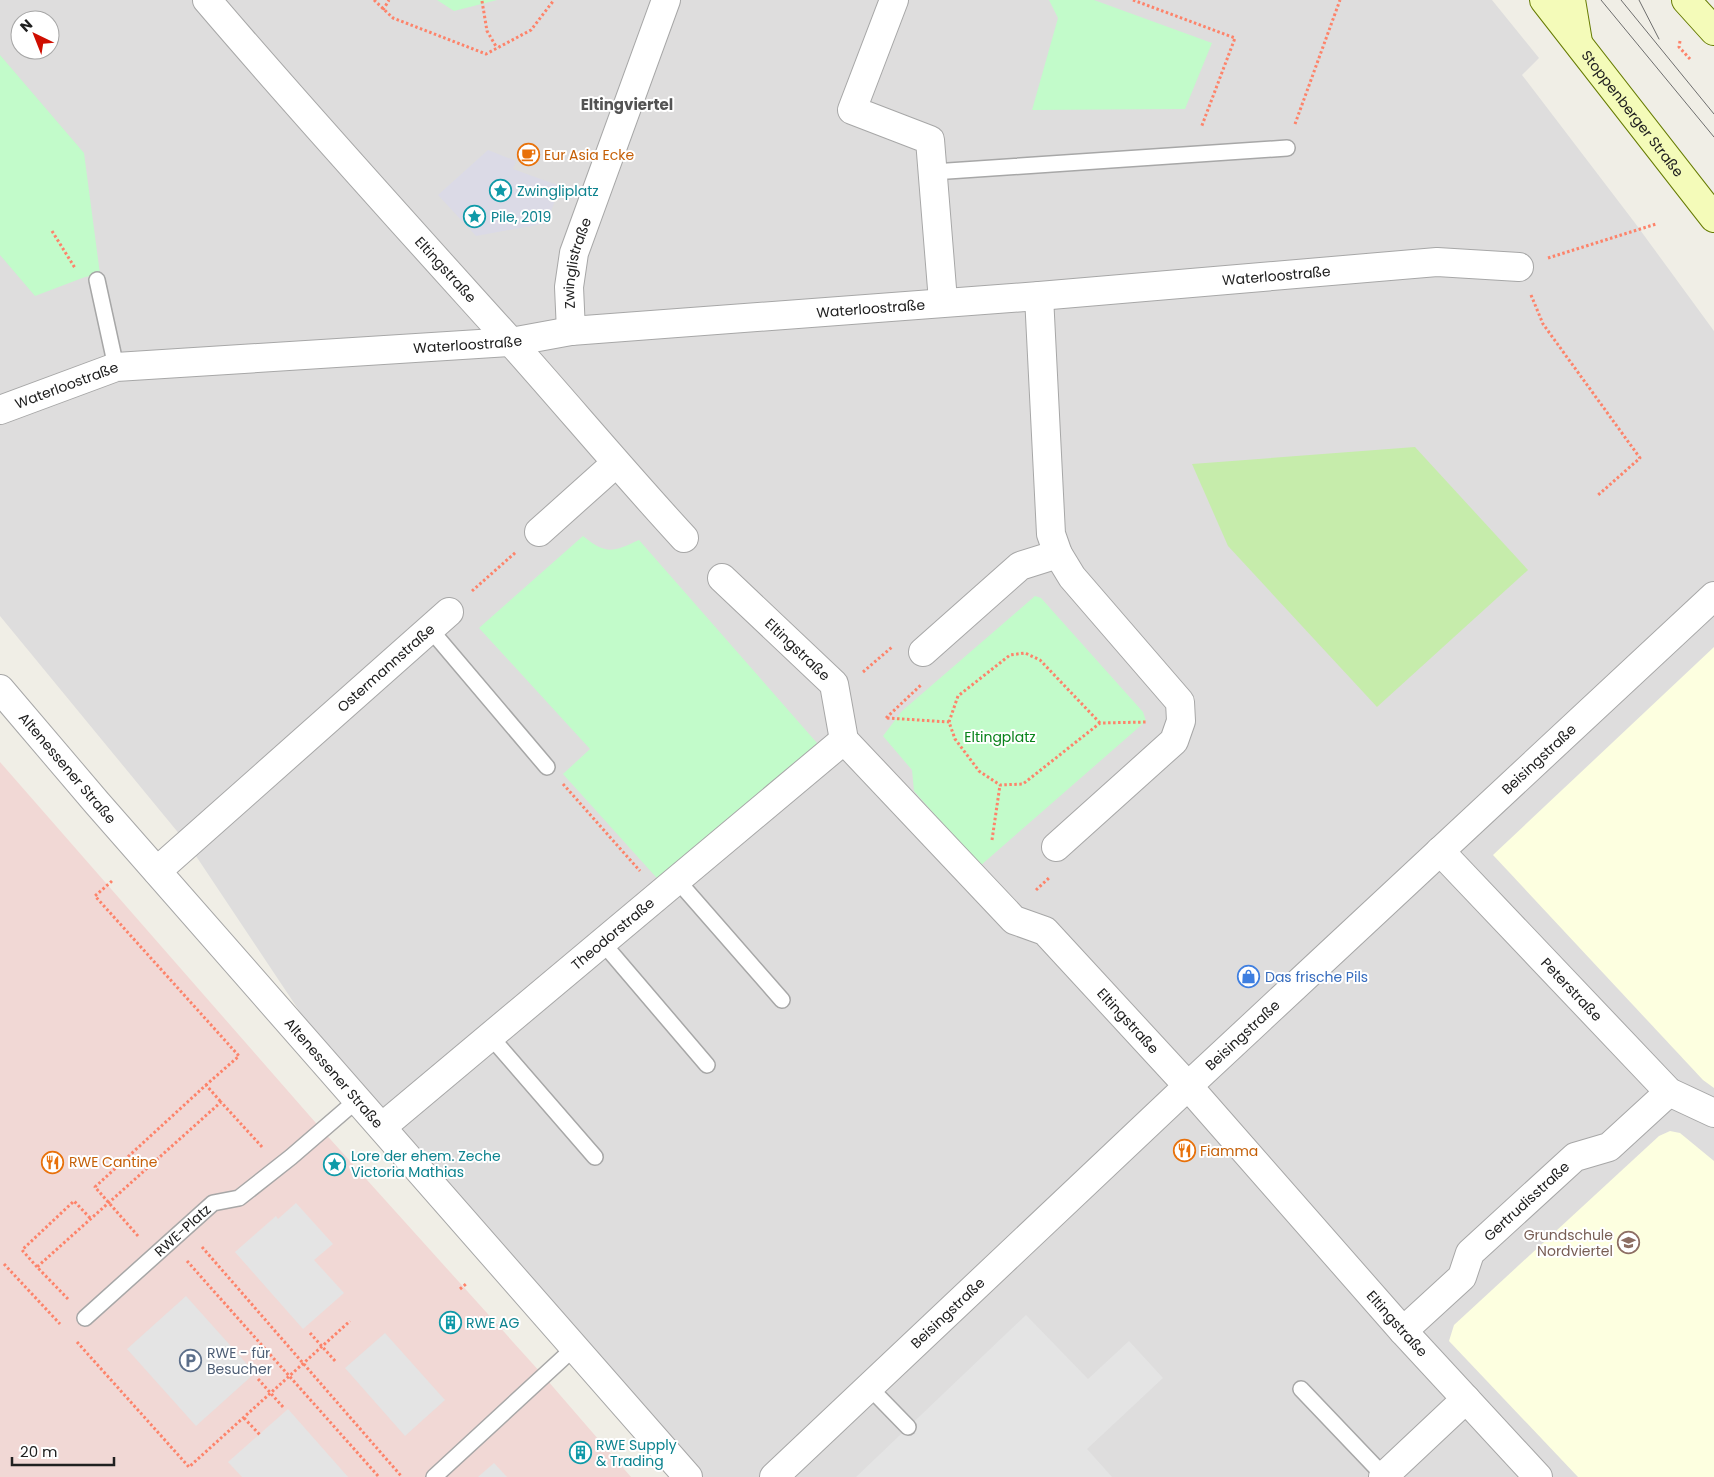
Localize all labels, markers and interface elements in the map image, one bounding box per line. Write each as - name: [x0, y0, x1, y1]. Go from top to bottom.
- north arrow: [10, 10, 60, 60]
- text: N: [15, 15, 37, 36]
- street label: Stoppenberger Straße: [1577, 46, 1688, 181]
- district label: Eltingviertel: [581, 94, 673, 115]
- cafe icon: Eur Asia Ecke: [516, 143, 540, 167]
- place label: Eur Asia Ecke: [544, 145, 634, 165]
- place icon: Zwingliplatz: [489, 179, 513, 203]
- place label: Zwingliplatz: [517, 181, 599, 201]
- place icon: Pile, 2019: [463, 205, 487, 229]
- place label: Pile, 2019: [491, 207, 551, 227]
- street label: Zwinglistraße: [559, 214, 596, 309]
- street label: Eltingstraße: [410, 232, 481, 307]
- street label: Waterloostraße: [1221, 261, 1332, 290]
- street label: Waterloostraße: [816, 295, 926, 323]
- street label: Waterloostraße: [413, 330, 524, 358]
- street label: Waterloostraße: [12, 357, 121, 414]
- street label: Eltingstraße: [761, 614, 835, 685]
- street label: Ostermannstraße: [333, 619, 439, 717]
- street label: Altenessener Straße: [14, 708, 121, 828]
- street label: Beisingstraße: [1497, 719, 1581, 799]
- park label: Eltingplatz: [964, 727, 1036, 747]
- street label: Theodorstraße: [567, 893, 659, 975]
- street label: Peterstraße: [1536, 953, 1607, 1026]
- shop icon: Das frische Pils: [1237, 965, 1261, 989]
- place label: Das frische Pils: [1265, 967, 1368, 987]
- street label: Eltingstraße: [1093, 984, 1164, 1058]
- street label: Beisingstraße: [1201, 995, 1284, 1075]
- street label: Altenessener Straße: [280, 1014, 388, 1133]
- restaurant icon: Fiamma: [1172, 1139, 1196, 1163]
- place label: Fiamma: [1200, 1141, 1258, 1161]
- place label: Lore der ehem. Zeche Victoria Mathias: [351, 1146, 501, 1182]
- restaurant icon: RWE Cantine: [41, 1150, 65, 1174]
- place label: RWE Cantine: [69, 1152, 158, 1172]
- place icon: Lore der ehem. Zeche Victoria Mathias: [323, 1152, 347, 1176]
- street label: Gertrudisstraße: [1479, 1157, 1574, 1246]
- street label: RWE-Platz: [150, 1200, 215, 1261]
- place label: Grundschule Nordviertel: [1524, 1225, 1613, 1261]
- school or university icon: Grundschule Nordviertel: [1617, 1231, 1641, 1255]
- street label: Beisingstraße: [906, 1273, 989, 1353]
- street label: Eltingstraße: [1362, 1286, 1432, 1362]
- building icon: RWE AG: [438, 1311, 462, 1335]
- place label: RWE AG: [466, 1313, 520, 1333]
- place label: RWE - für Besucher: [207, 1343, 272, 1379]
- parking icon: RWE - für Besucher: [179, 1349, 203, 1373]
- scale bar: [12, 1434, 115, 1466]
- place label: RWE Supply & Trading: [596, 1435, 677, 1471]
- text: 20 m: [20, 1441, 58, 1462]
- building icon: RWE Supply & Trading: [568, 1441, 592, 1465]

